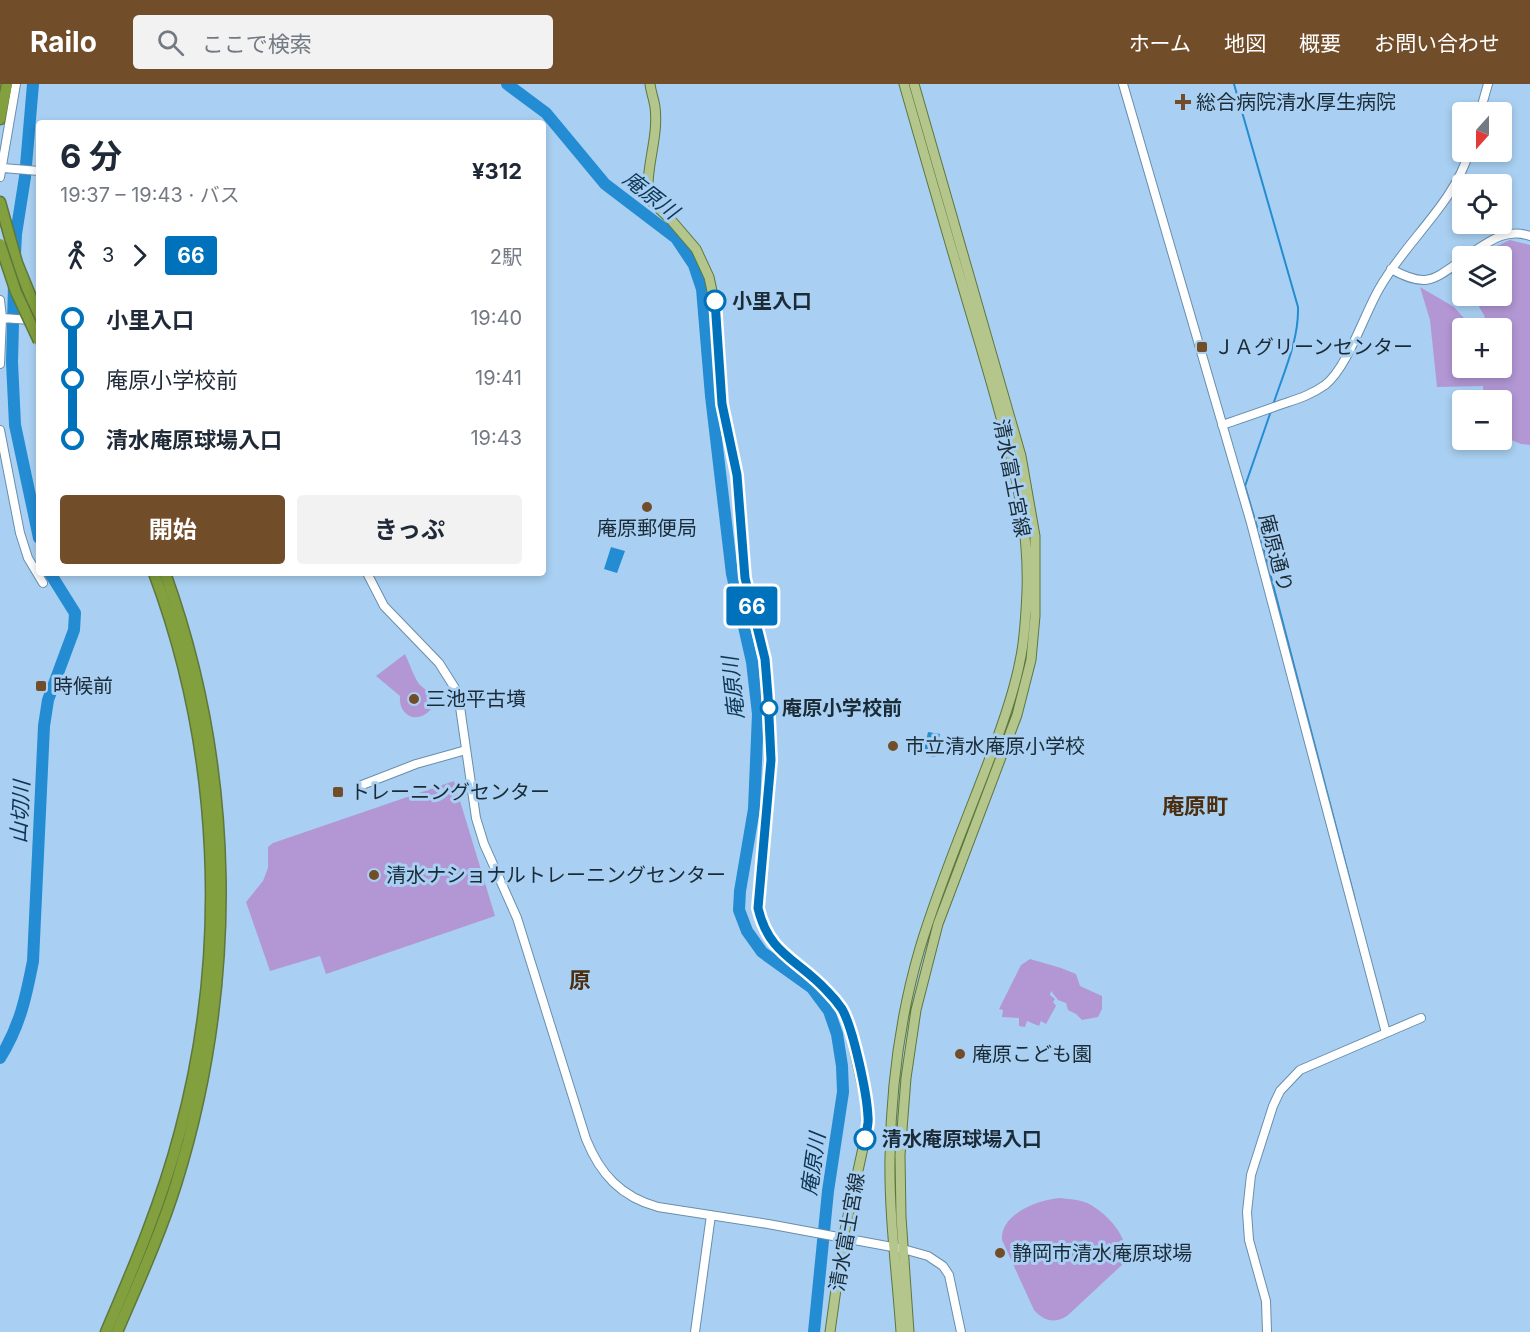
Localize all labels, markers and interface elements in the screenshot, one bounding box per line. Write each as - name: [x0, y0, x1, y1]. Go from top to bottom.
- search box: [133, 15, 553, 69]
- text: Railo: [30, 25, 97, 59]
- icon: search: [154, 26, 187, 59]
- text: ここで検索: [202, 31, 312, 57]
- text: ホーム: [1129, 31, 1191, 56]
- text: 地図: [1224, 31, 1266, 56]
- text: 概要: [1299, 31, 1341, 56]
- text: お問い合わせ: [1374, 31, 1500, 56]
- place label: 総合病院清水厚生病院: [1196, 90, 1396, 114]
- marker: 総合病院清水厚生病院: [1174, 93, 1192, 111]
- north arrow: [1452, 102, 1512, 162]
- map controls: [1452, 102, 1512, 450]
- text: 6 分: [60, 136, 122, 176]
- text: ¥312: [472, 158, 522, 184]
- water label: 庵原川: [618, 166, 685, 225]
- button: locate: [1452, 174, 1512, 234]
- text: 19:37 – 19:43 · バス: [60, 183, 240, 207]
- icon: walk: [60, 239, 93, 272]
- icon: forward: [123, 239, 156, 272]
- text: 3: [102, 243, 114, 267]
- text: 66: [177, 243, 205, 268]
- text: 2駅: [490, 245, 522, 269]
- button: layers: [1452, 246, 1512, 306]
- place label: 小里入口: [732, 289, 812, 313]
- marker: 小里入口: [704, 290, 726, 312]
- text: 19:40: [470, 306, 522, 330]
- text: 小里入口: [106, 307, 194, 333]
- button: +: [1452, 318, 1512, 378]
- place label: ＪＡグリーンセンター: [1214, 335, 1413, 359]
- marker: ＪＡグリーンセンター: [1195, 340, 1209, 354]
- text: 19:41: [475, 366, 522, 390]
- text: 庵原小学校前: [106, 367, 238, 393]
- button: −: [1452, 390, 1512, 450]
- street label: 清水富士宮線: [989, 417, 1035, 539]
- text: 19:43: [470, 426, 522, 450]
- text: 清水庵原球場入口: [106, 427, 282, 453]
- button: 開始: [60, 495, 285, 564]
- button: きっぷ: [297, 495, 522, 564]
- marker: 庵原郵便局: [640, 500, 654, 514]
- street label: 庵原通り: [1254, 511, 1298, 595]
- place label: 庵原郵便局: [597, 516, 697, 540]
- line badge: 66: [725, 586, 779, 626]
- text: 66: [738, 594, 766, 619]
- water label: 庵原川: [717, 653, 749, 721]
- place label: 時候前: [53, 674, 113, 698]
- marker: 時候前: [34, 679, 48, 693]
- place label: 三池平古墳: [426, 687, 526, 711]
- marker: 三池平古墳: [407, 692, 421, 706]
- place label: 庵原小学校前: [782, 696, 902, 720]
- marker: 庵原小学校前: [760, 699, 778, 717]
- place label: 市立清水庵原小学校: [905, 734, 1085, 758]
- marker: 市立清水庵原小学校: [886, 739, 900, 753]
- water label: 山切川: [6, 778, 34, 844]
- place label: トレーニングセンター: [350, 780, 550, 804]
- marker: トレーニングセンター: [331, 785, 345, 799]
- district label: 庵原町: [1162, 793, 1228, 819]
- place label: 清水ナショナルトレーニングセンター: [386, 863, 726, 887]
- marker: 清水ナショナルトレーニングセンター: [367, 868, 381, 882]
- district label: 原: [569, 967, 591, 993]
- place label: 庵原こども園: [972, 1042, 1092, 1066]
- marker: 庵原こども園: [953, 1047, 967, 1061]
- place label: 清水庵原球場入口: [882, 1127, 1042, 1151]
- marker: 清水庵原球場入口: [854, 1128, 876, 1150]
- water label: 庵原川: [796, 1129, 830, 1197]
- street label: 清水富士宮線: [825, 1171, 869, 1293]
- place label: 静岡市清水庵原球場: [1012, 1241, 1192, 1265]
- marker: 静岡市清水庵原球場: [993, 1246, 1007, 1260]

